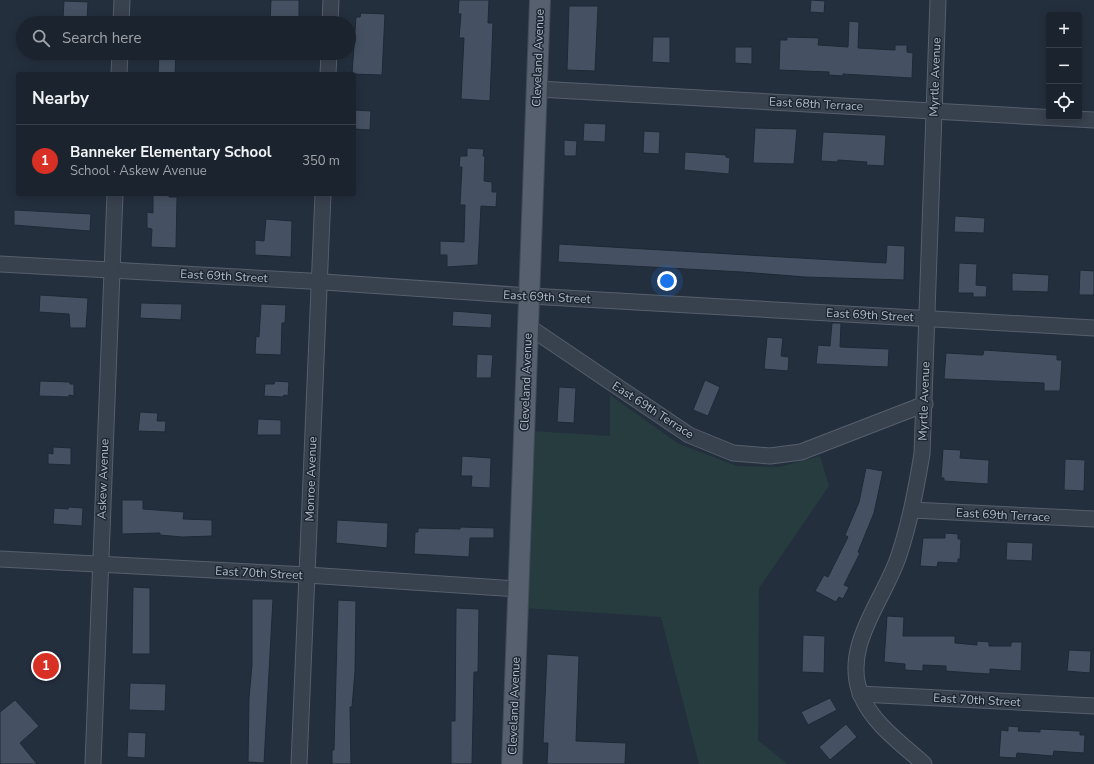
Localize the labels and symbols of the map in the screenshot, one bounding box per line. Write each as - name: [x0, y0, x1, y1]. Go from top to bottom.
- street label: Cleveland Avenue: [528, 9, 548, 107]
- street label: Myrtle Avenue: [926, 37, 944, 117]
- street label: East 68th Terrace: [769, 94, 863, 114]
- street label: East 69th Street: [180, 266, 269, 286]
- your location: [657, 271, 677, 291]
- street label: East 69th Street: [503, 287, 592, 307]
- street label: East 69th Street: [826, 305, 915, 325]
- street label: Cleveland Avenue: [516, 333, 536, 431]
- street label: Myrtle Avenue: [915, 361, 933, 441]
- street label: East 69th Terrace: [609, 378, 697, 442]
- street label: Monroe Avenue: [302, 436, 320, 522]
- street label: Askew Avenue: [94, 438, 112, 520]
- street label: East 69th Terrace: [956, 505, 1050, 525]
- street label: East 70th Street: [215, 563, 304, 583]
- pin: 1: [33, 651, 59, 681]
- street label: Cleveland Avenue: [504, 657, 524, 755]
- street label: East 70th Street: [933, 690, 1022, 710]

